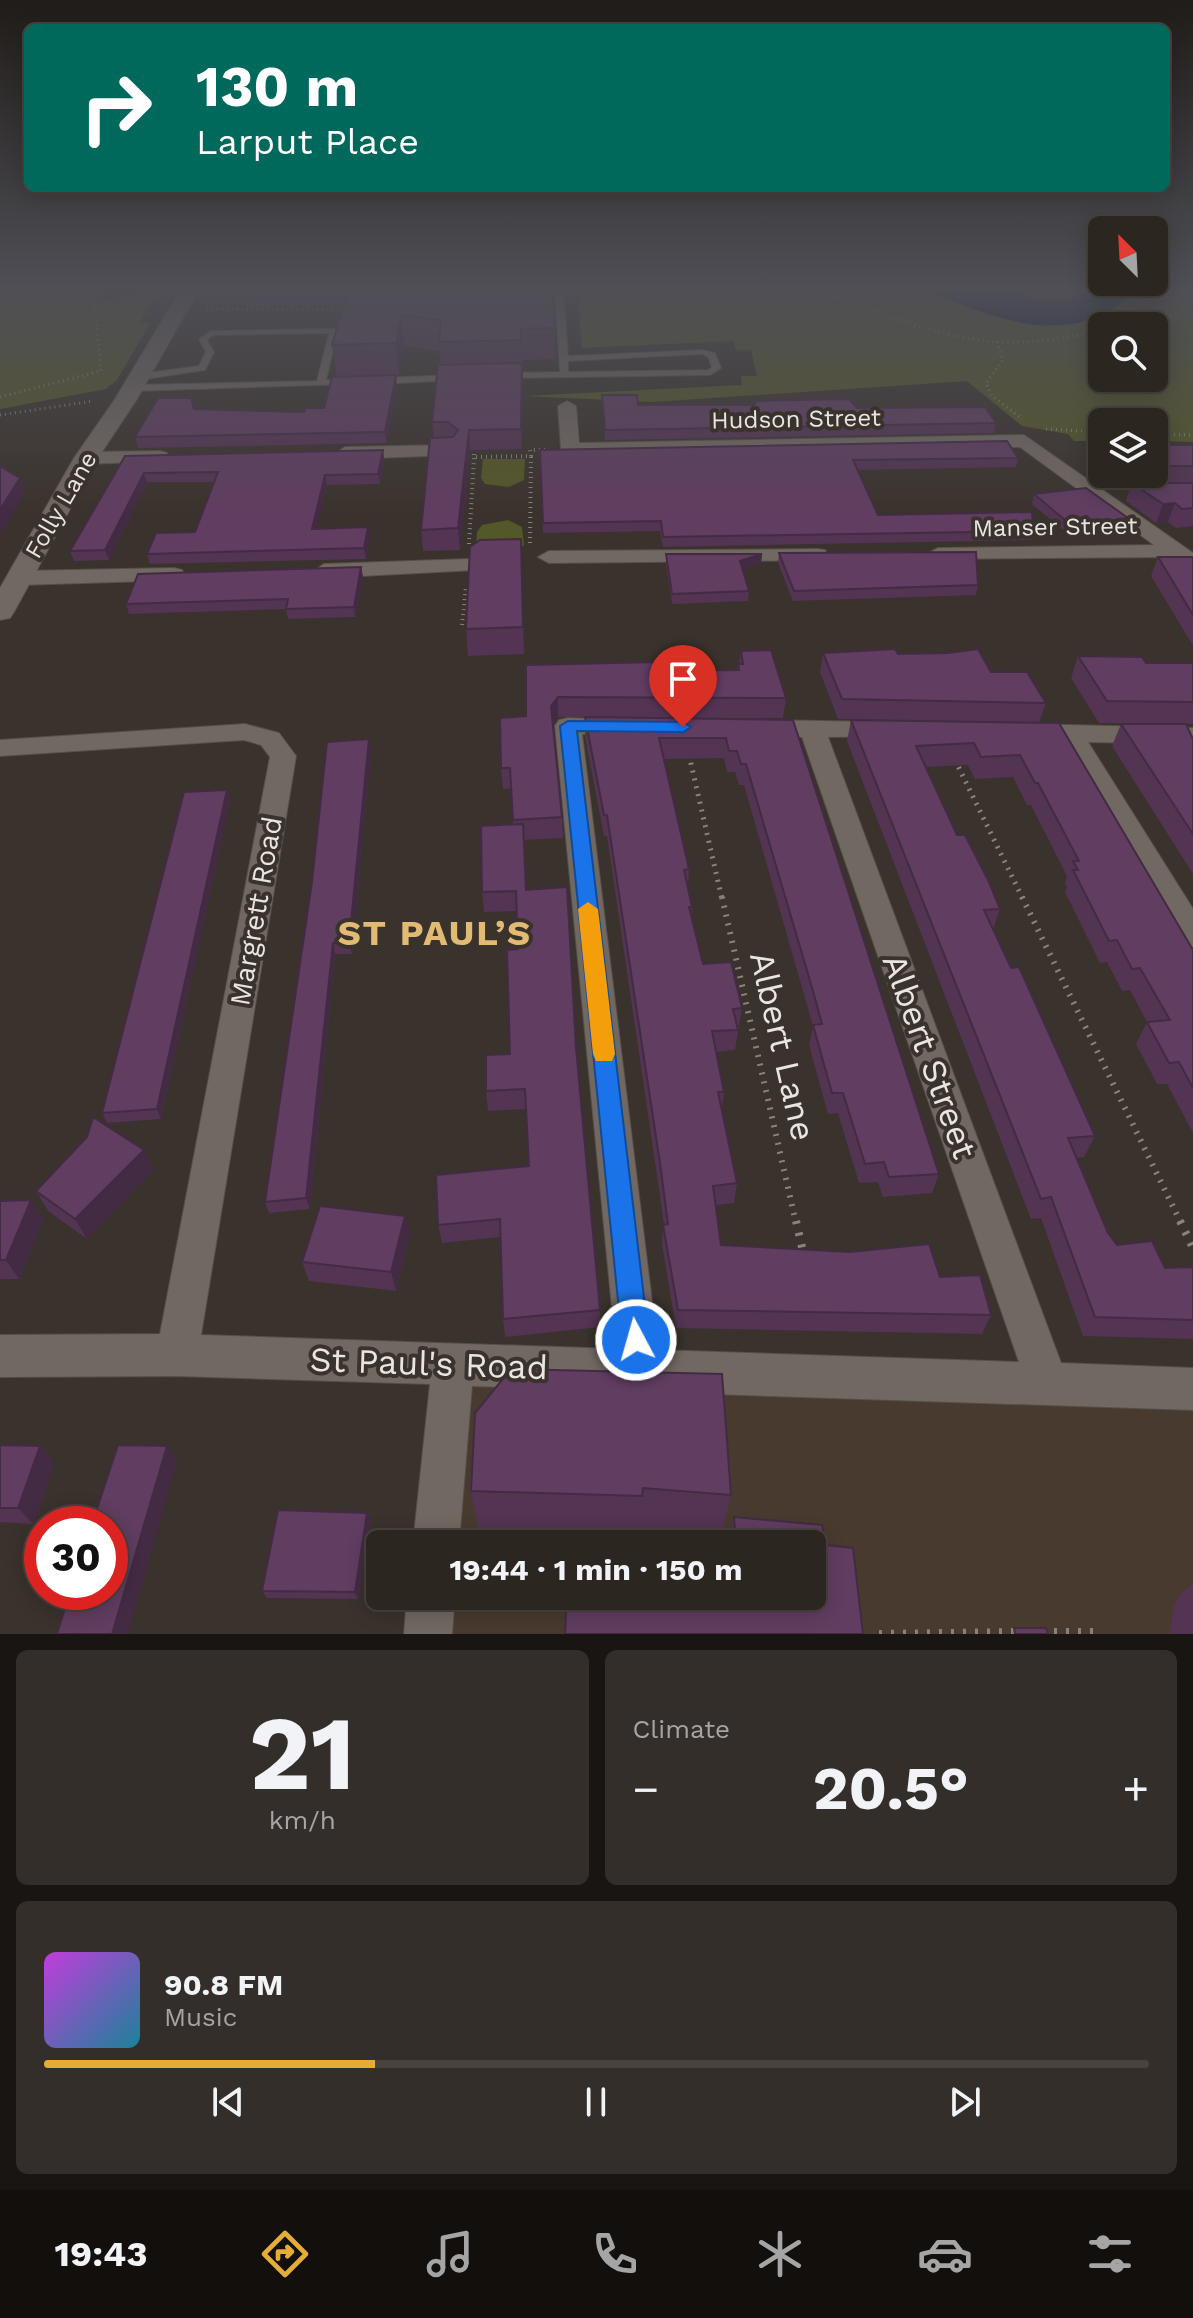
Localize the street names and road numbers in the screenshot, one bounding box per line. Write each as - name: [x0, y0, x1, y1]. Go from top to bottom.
- street label: Hudson Street: [711, 404, 881, 434]
- street label: Folly Lane: [19, 447, 103, 563]
- street label: Manser Street: [972, 512, 1138, 542]
- street label: Margrett Road: [223, 814, 289, 1008]
- street label: Albert Lane: [742, 948, 824, 1144]
- street label: Albert Street: [874, 948, 986, 1164]
- street label: St Paul's Road: [309, 1339, 549, 1387]

